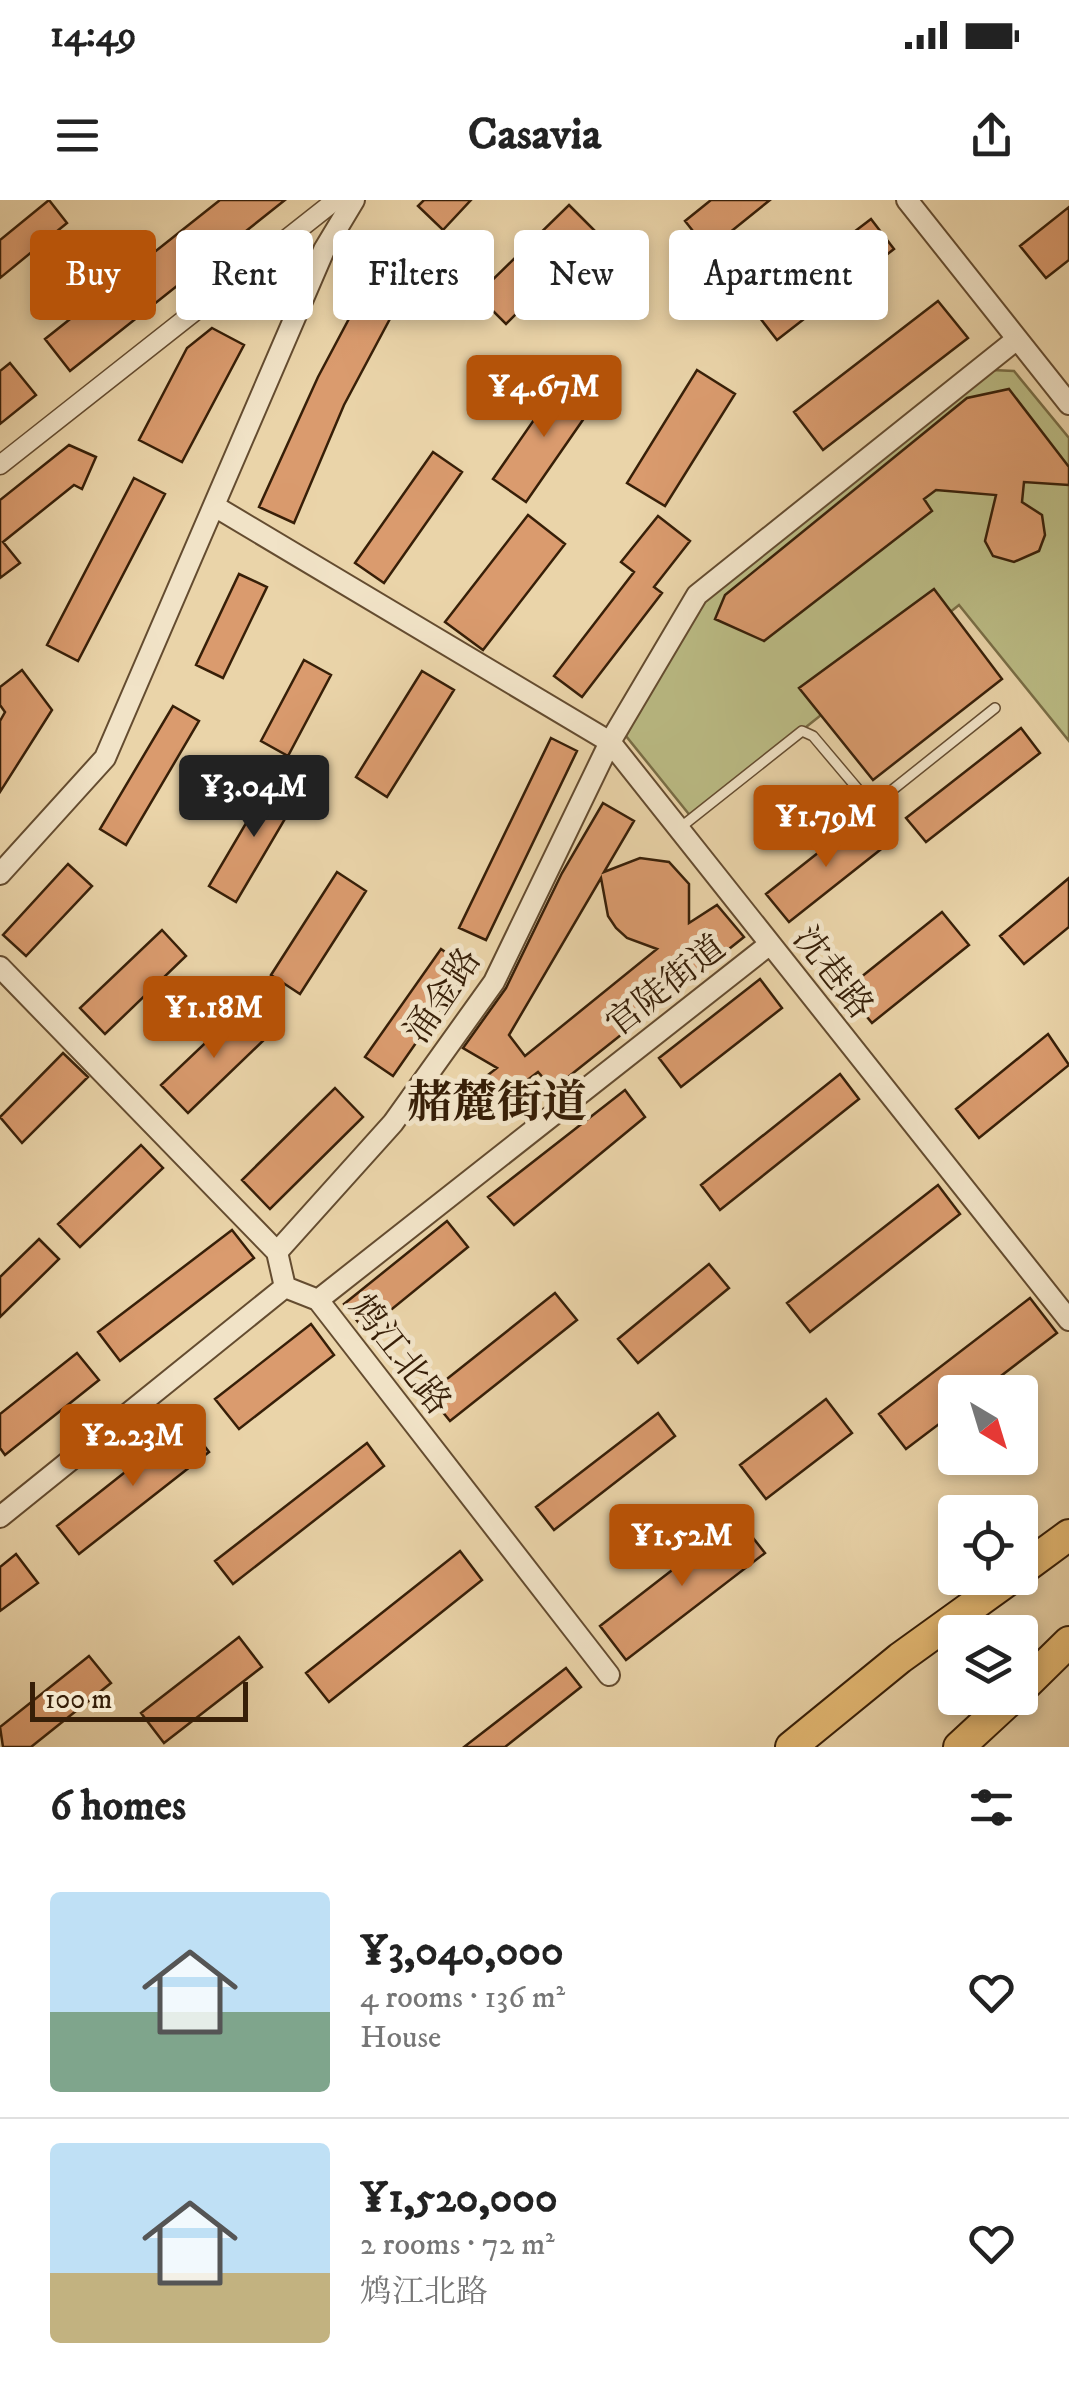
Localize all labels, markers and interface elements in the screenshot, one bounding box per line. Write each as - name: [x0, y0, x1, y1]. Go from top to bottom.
- text: 14:49: [50, 11, 137, 59]
- text: Casavia: [468, 107, 601, 163]
- icon: menu: [50, 108, 105, 163]
- icon: share: [964, 108, 1019, 163]
- chip: Buy: [30, 230, 156, 320]
- chip: Rent: [176, 230, 313, 320]
- chip: Filters: [333, 230, 494, 320]
- chip: New: [514, 230, 649, 320]
- chip: Apartment: [669, 230, 888, 320]
- pin: ¥4.67M: [463, 355, 625, 440]
- text: ¥4.67M: [489, 367, 600, 407]
- pin: ¥3.04M: [173, 755, 335, 840]
- text: ¥3.04M: [201, 767, 307, 807]
- pin: ¥1.79M: [745, 785, 907, 870]
- text: ¥1.79M: [776, 797, 876, 837]
- street label: 沈巷路: [783, 918, 882, 1028]
- street label: 官陡街道: [598, 926, 735, 1047]
- street label: 涌金路: [396, 940, 491, 1052]
- pin: ¥1.18M: [133, 976, 295, 1061]
- text: ¥1.18M: [165, 988, 263, 1028]
- district label: 赭麓街道: [407, 1076, 587, 1132]
- street label: 鸩江北路: [339, 1287, 460, 1424]
- north arrow: [938, 1375, 1038, 1475]
- map controls: [938, 1375, 1038, 1715]
- pin: ¥2.23M: [52, 1404, 214, 1489]
- text: ¥2.23M: [82, 1416, 184, 1456]
- button: locate: [938, 1495, 1038, 1595]
- pin: ¥1.52M: [601, 1504, 763, 1589]
- text: ¥1.52M: [631, 1516, 733, 1556]
- button: layers: [938, 1615, 1038, 1715]
- scale bar: [30, 1677, 248, 1722]
- text: 100 m: [45, 1682, 112, 1717]
- icon: filters: [964, 1780, 1019, 1835]
- text: 6 homes: [50, 1781, 186, 1833]
- text: ¥3,040,000: [360, 1926, 564, 1978]
- icon: home: [130, 1932, 250, 2052]
- icon: heart: [964, 1965, 1019, 2020]
- text: 4 rooms · 136 m²: [360, 1978, 565, 2018]
- text: House: [360, 2018, 441, 2058]
- text: ¥1,520,000: [360, 2173, 558, 2225]
- icon: home: [130, 2183, 250, 2303]
- icon: heart: [964, 2216, 1019, 2271]
- text: 2 rooms · 72 m²: [360, 2225, 555, 2265]
- text: 鸩江北路: [360, 2273, 488, 2313]

